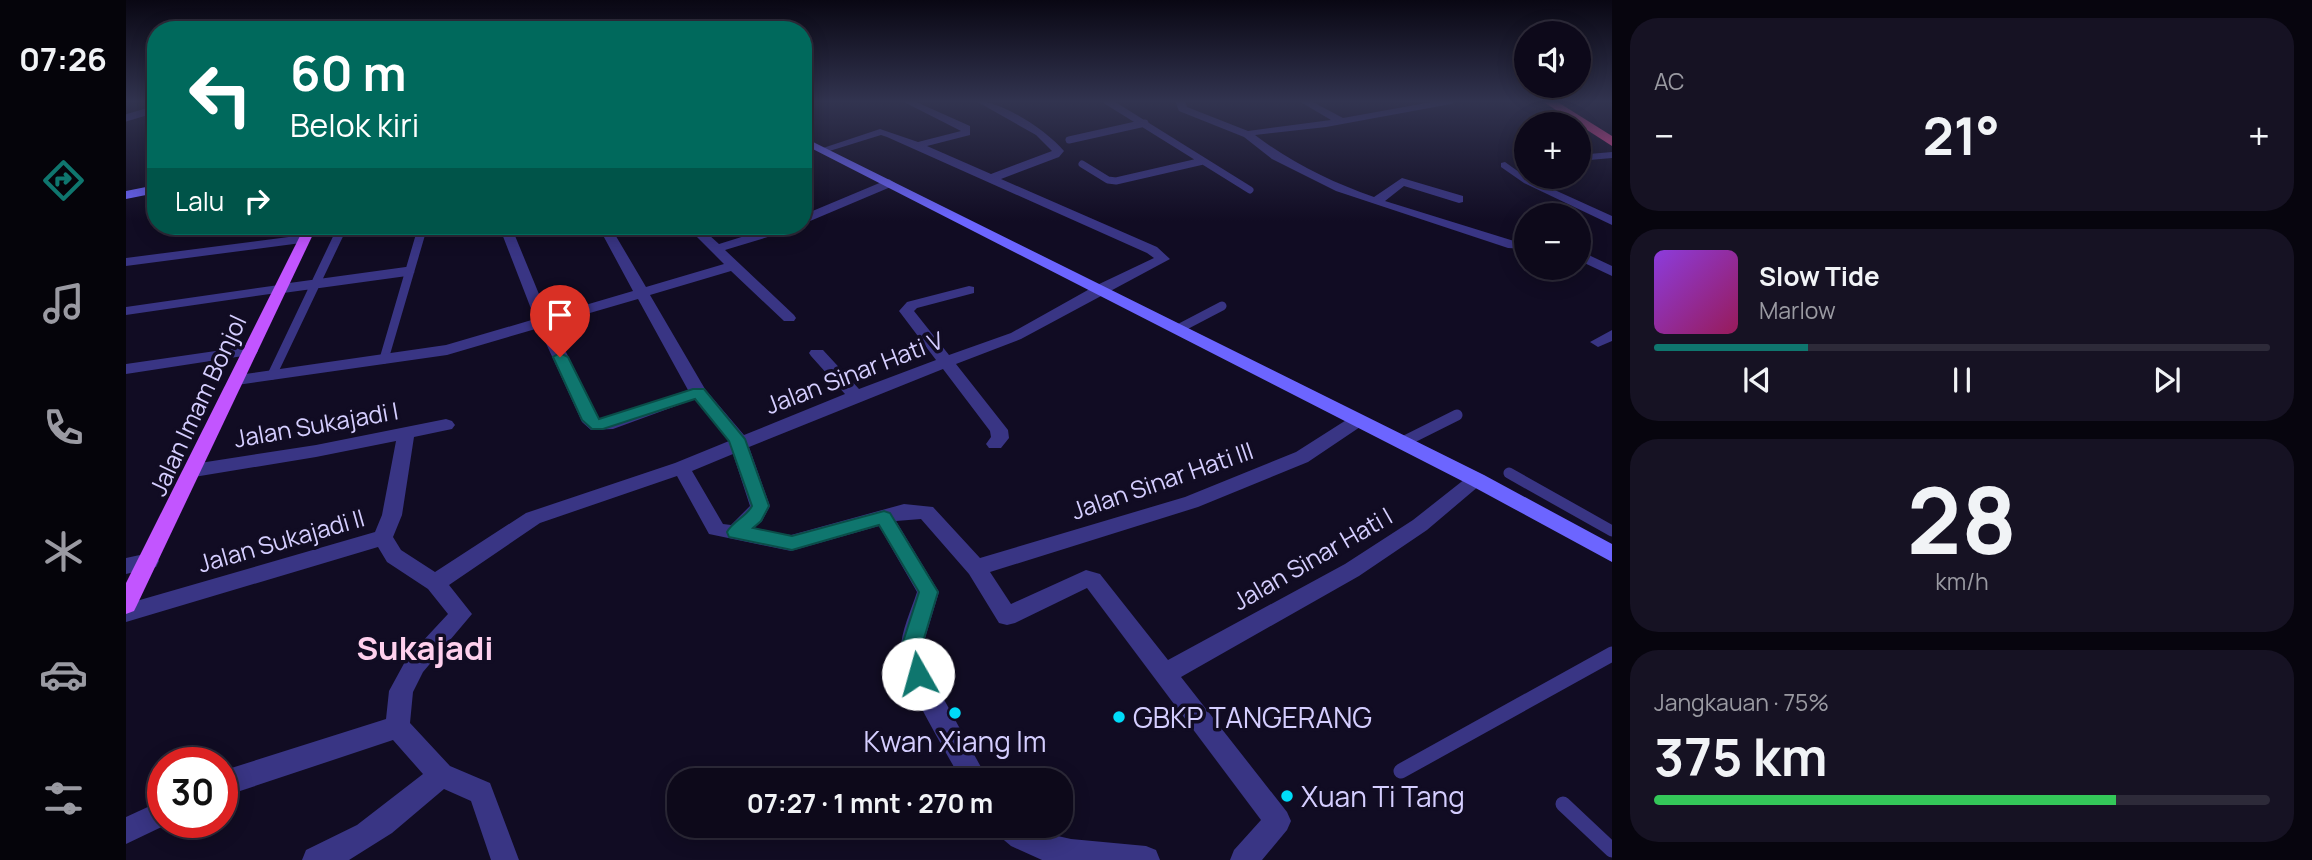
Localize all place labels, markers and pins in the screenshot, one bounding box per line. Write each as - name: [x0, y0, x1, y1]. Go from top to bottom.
- pin: [530, 285, 590, 357]
- place label: GBKP TANGERANG: [1133, 698, 1372, 736]
- marker: Kwan Xiang Im: [947, 705, 963, 721]
- marker: GBKP TANGERANG: [1111, 709, 1127, 725]
- place label: Kwan Xiang Im: [863, 722, 1047, 760]
- place label: Xuan Ti Tang: [1301, 777, 1465, 815]
- marker: Xuan Ti Tang: [1279, 788, 1295, 804]

